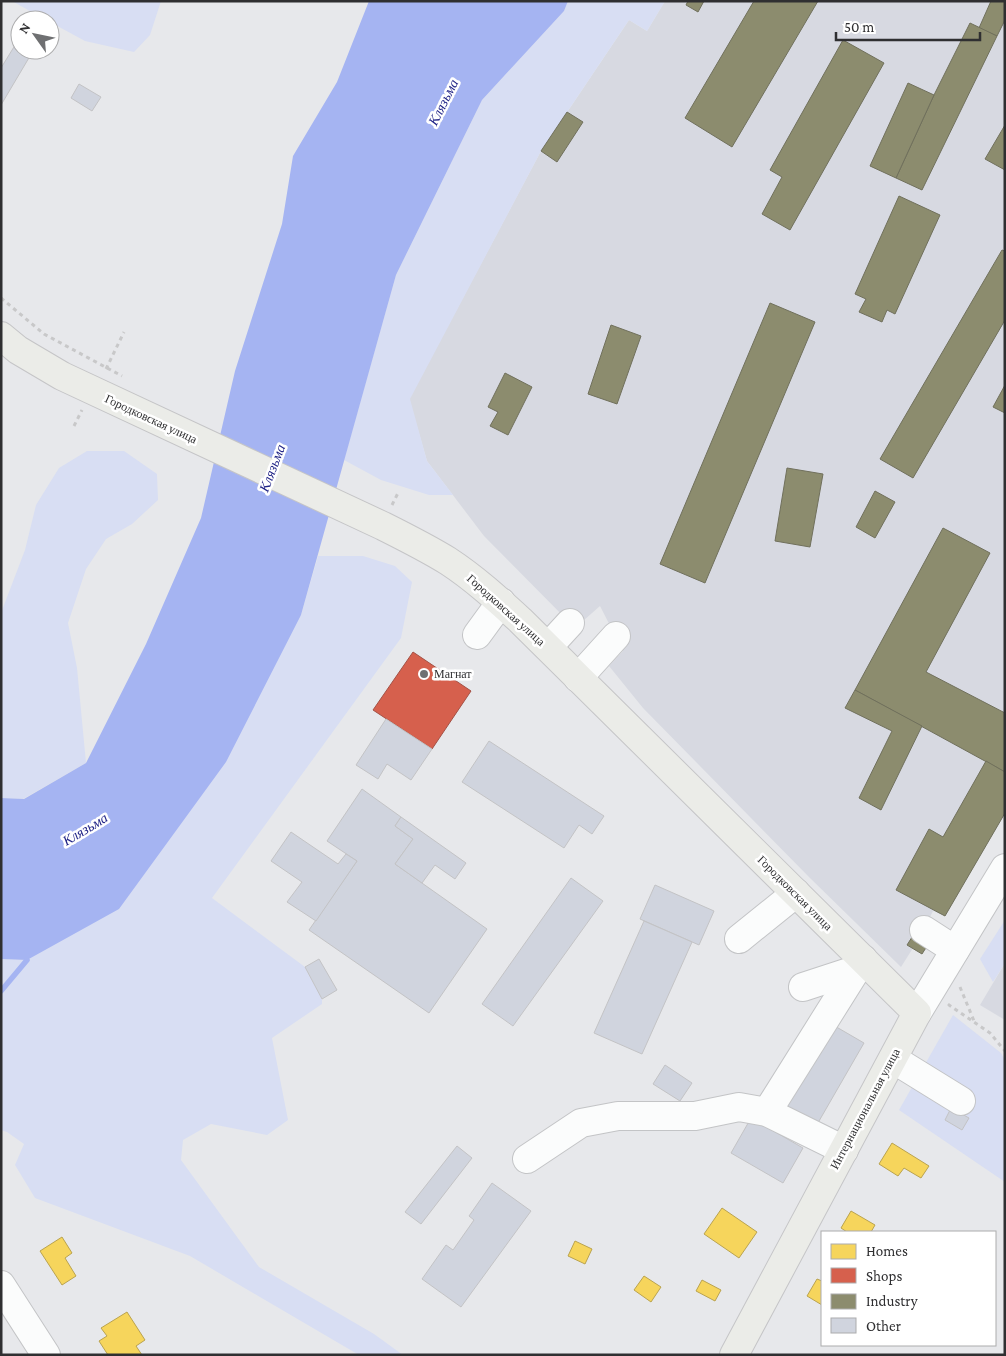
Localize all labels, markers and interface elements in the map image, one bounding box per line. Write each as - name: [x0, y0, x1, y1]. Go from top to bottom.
- north arrow: [10, 10, 60, 60]
- scale bar: [836, 10, 980, 42]
- text: N: [15, 19, 34, 36]
- text: 50 m: [844, 19, 874, 35]
- water label: Клязьма: [424, 76, 461, 129]
- street label: Городковская улица: [103, 391, 200, 447]
- water label: Клязьма: [255, 442, 288, 495]
- street label: Городковская улица: [464, 571, 548, 649]
- place label: Магнат: [434, 667, 472, 681]
- marker: Магнат: [418, 668, 430, 680]
- water label: Клязьма: [59, 809, 110, 849]
- street label: Городковская улица: [755, 853, 836, 934]
- street label: Интернациональная улица: [827, 1046, 903, 1172]
- legend: [821, 1231, 996, 1346]
- text: Homes: [866, 1243, 908, 1259]
- text: Shops: [866, 1268, 902, 1285]
- text: Industry: [866, 1293, 918, 1310]
- text: Other: [866, 1318, 902, 1334]

